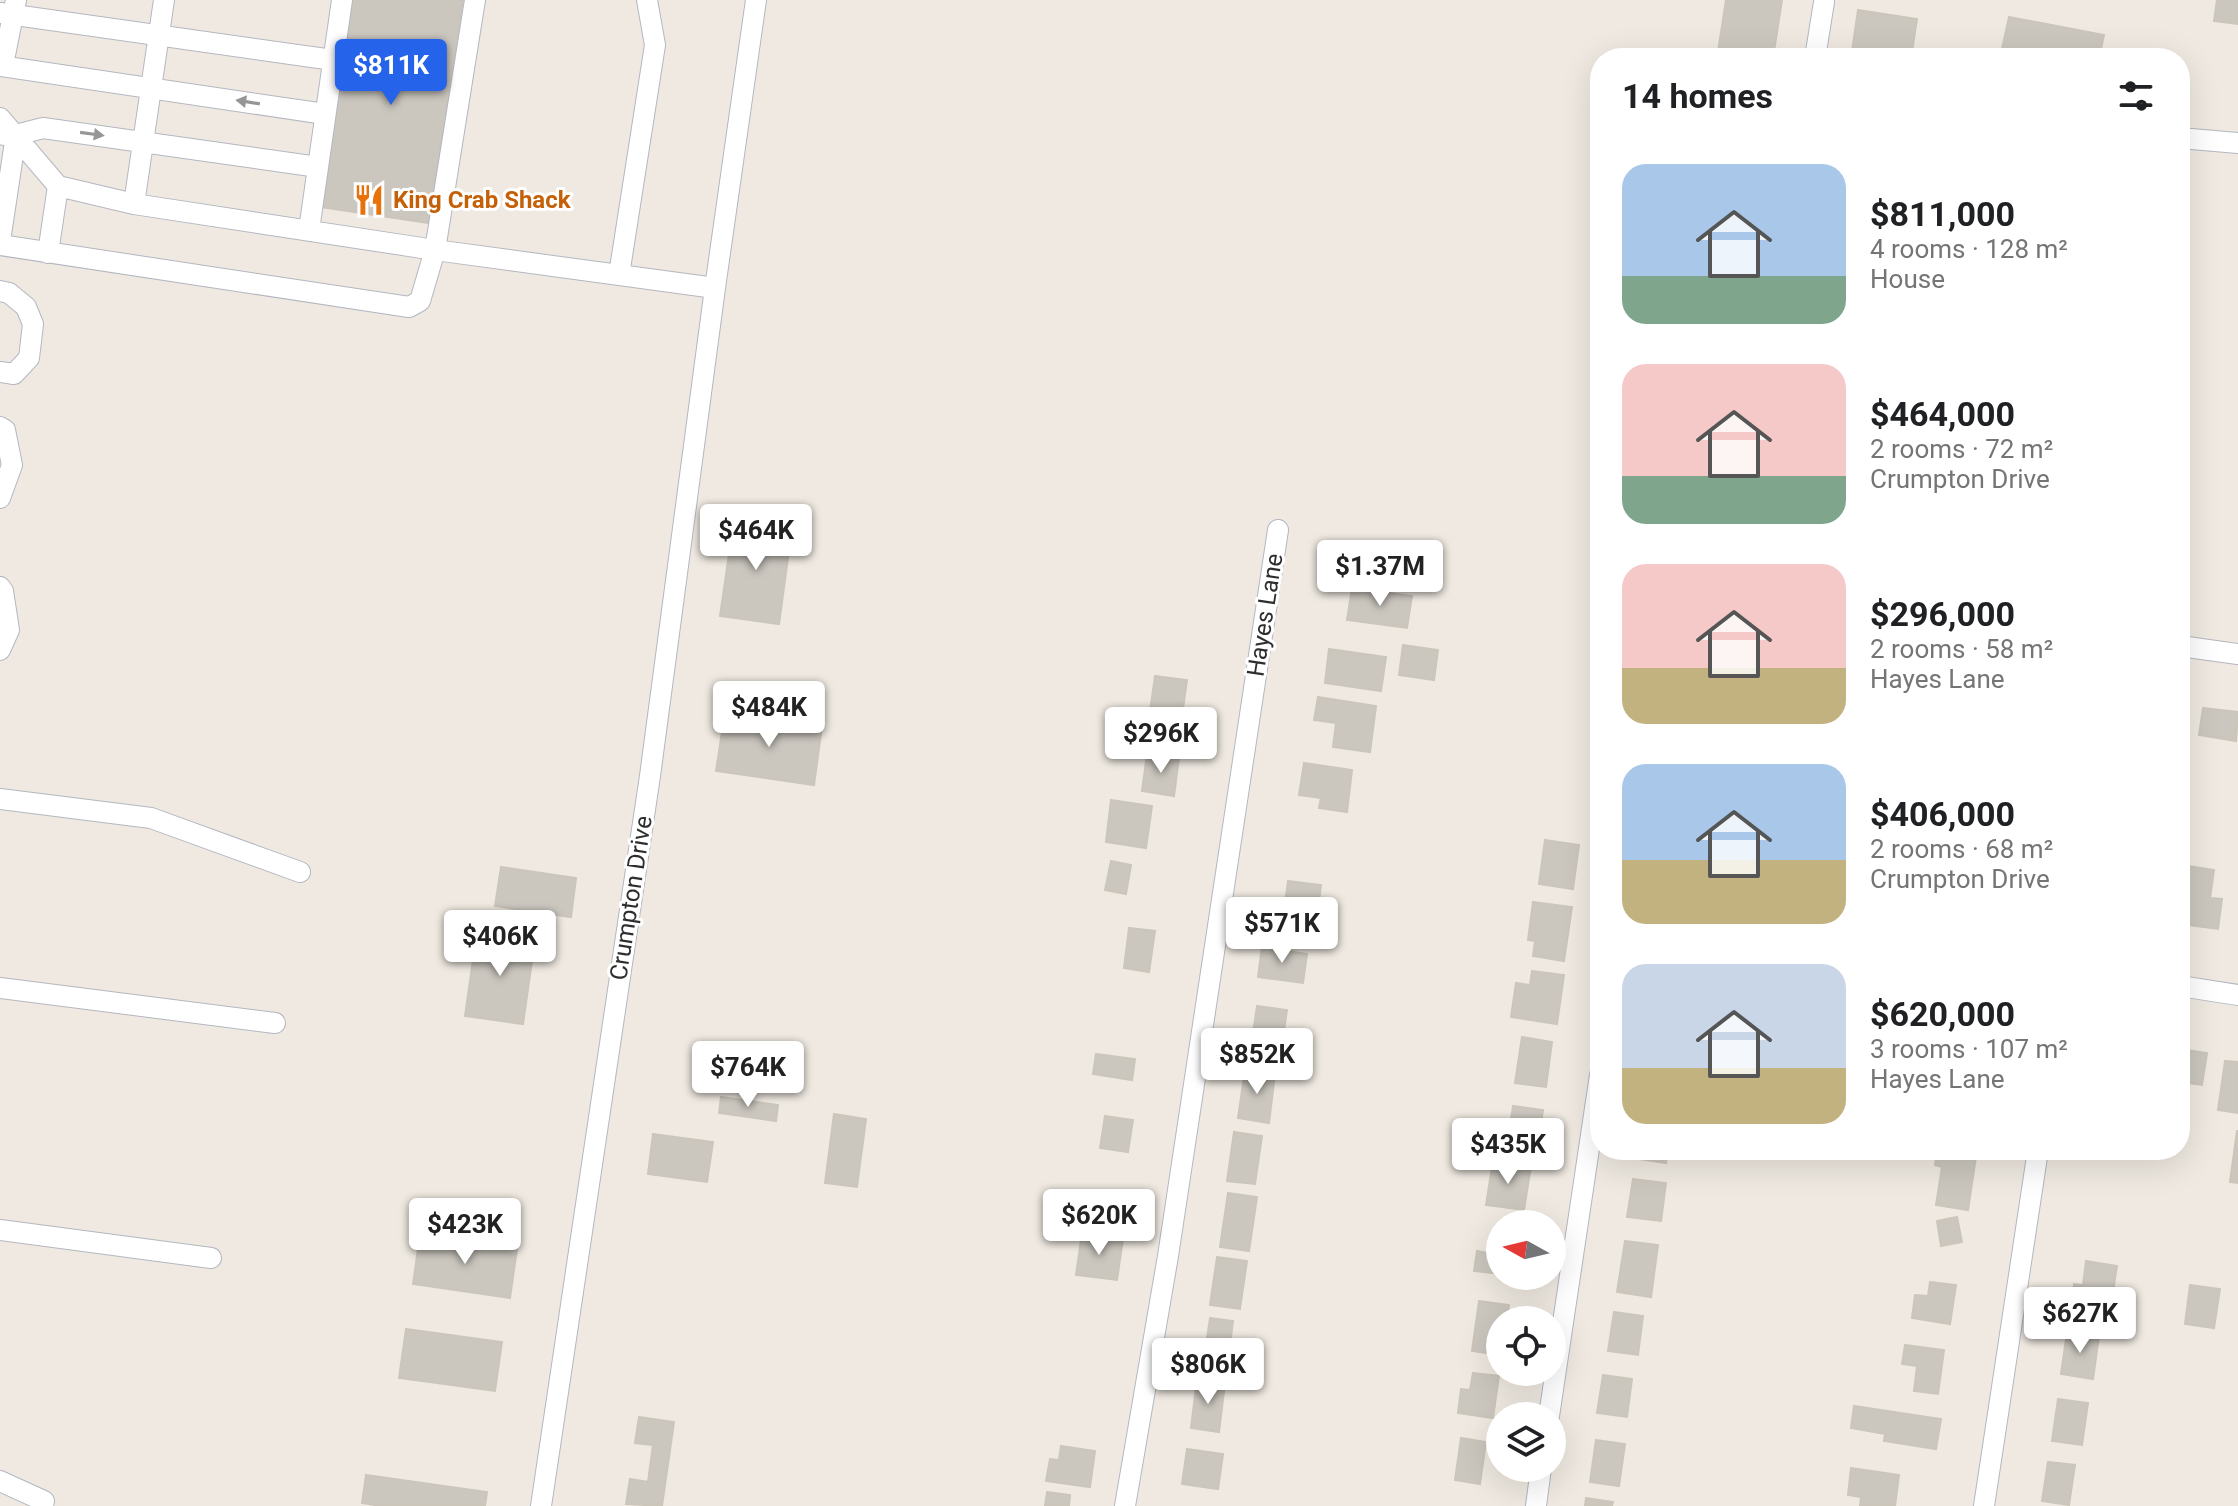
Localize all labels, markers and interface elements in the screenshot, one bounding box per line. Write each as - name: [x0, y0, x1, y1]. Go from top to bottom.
- pin: $811K: [335, 39, 447, 107]
- text: $811K: [353, 50, 429, 80]
- icon: filters: [2114, 74, 2158, 118]
- text: 14 homes: [1622, 76, 1773, 116]
- one-way arrow: [235, 95, 260, 108]
- one-way arrow: [80, 128, 105, 141]
- restaurant icon: King Crab Shack: [352, 183, 386, 217]
- place label: King Crab Shack: [393, 186, 572, 214]
- text: $811,000: [1870, 194, 2015, 234]
- icon: home: [1686, 196, 1782, 292]
- text: 4 rooms · 128 m²: [1870, 234, 2068, 264]
- text: House: [1870, 264, 1945, 294]
- text: $464,000: [1870, 394, 2015, 434]
- icon: home: [1686, 396, 1782, 492]
- text: 2 rooms · 72 m²: [1870, 434, 2053, 464]
- text: Crumpton Drive: [1870, 464, 2050, 494]
- pin: $464K: [700, 504, 812, 572]
- text: $464K: [718, 515, 794, 545]
- pin: $1.37M: [1315, 540, 1445, 608]
- street label: Hayes Lane: [1241, 551, 1289, 679]
- text: $1.37M: [1335, 551, 1425, 581]
- text: $296,000: [1870, 594, 2015, 634]
- icon: home: [1686, 596, 1782, 692]
- text: 2 rooms · 58 m²: [1870, 634, 2053, 664]
- text: Hayes Lane: [1870, 664, 2005, 694]
- pin: $484K: [713, 681, 825, 749]
- text: $484K: [731, 692, 807, 722]
- pin: $296K: [1105, 707, 1217, 775]
- text: $296K: [1123, 718, 1199, 748]
- text: $406,000: [1870, 794, 2015, 834]
- icon: home: [1686, 796, 1782, 892]
- street label: Crumpton Drive: [604, 814, 658, 982]
- text: 2 rooms · 68 m²: [1870, 834, 2053, 864]
- text: Crumpton Drive: [1870, 864, 2050, 894]
- pin: $571K: [1226, 897, 1338, 965]
- text: $571K: [1244, 908, 1320, 938]
- pin: $406K: [444, 910, 556, 978]
- text: $406K: [462, 921, 538, 951]
- text: $620,000: [1870, 994, 2015, 1034]
- icon: home: [1686, 996, 1782, 1092]
- pin: $852K: [1201, 1028, 1313, 1096]
- text: 3 rooms · 107 m²: [1870, 1034, 2068, 1064]
- text: $852K: [1219, 1039, 1295, 1069]
- pin: $764K: [692, 1041, 804, 1109]
- text: $764K: [710, 1052, 786, 1082]
- text: Hayes Lane: [1870, 1064, 2005, 1094]
- pin: $435K: [1452, 1118, 1564, 1186]
- text: $435K: [1470, 1129, 1546, 1159]
- pin: $620K: [1043, 1189, 1155, 1257]
- pin: $423K: [409, 1198, 521, 1266]
- text: $620K: [1061, 1200, 1137, 1230]
- text: $423K: [427, 1209, 503, 1239]
- north arrow: [1486, 1210, 1566, 1290]
- map controls: [1486, 1210, 1566, 1482]
- pin: $627K: [2024, 1287, 2136, 1355]
- text: $627K: [2042, 1298, 2118, 1328]
- button: locate: [1486, 1306, 1566, 1386]
- pin: $806K: [1152, 1338, 1264, 1406]
- text: $806K: [1170, 1349, 1246, 1379]
- button: layers: [1486, 1402, 1566, 1482]

